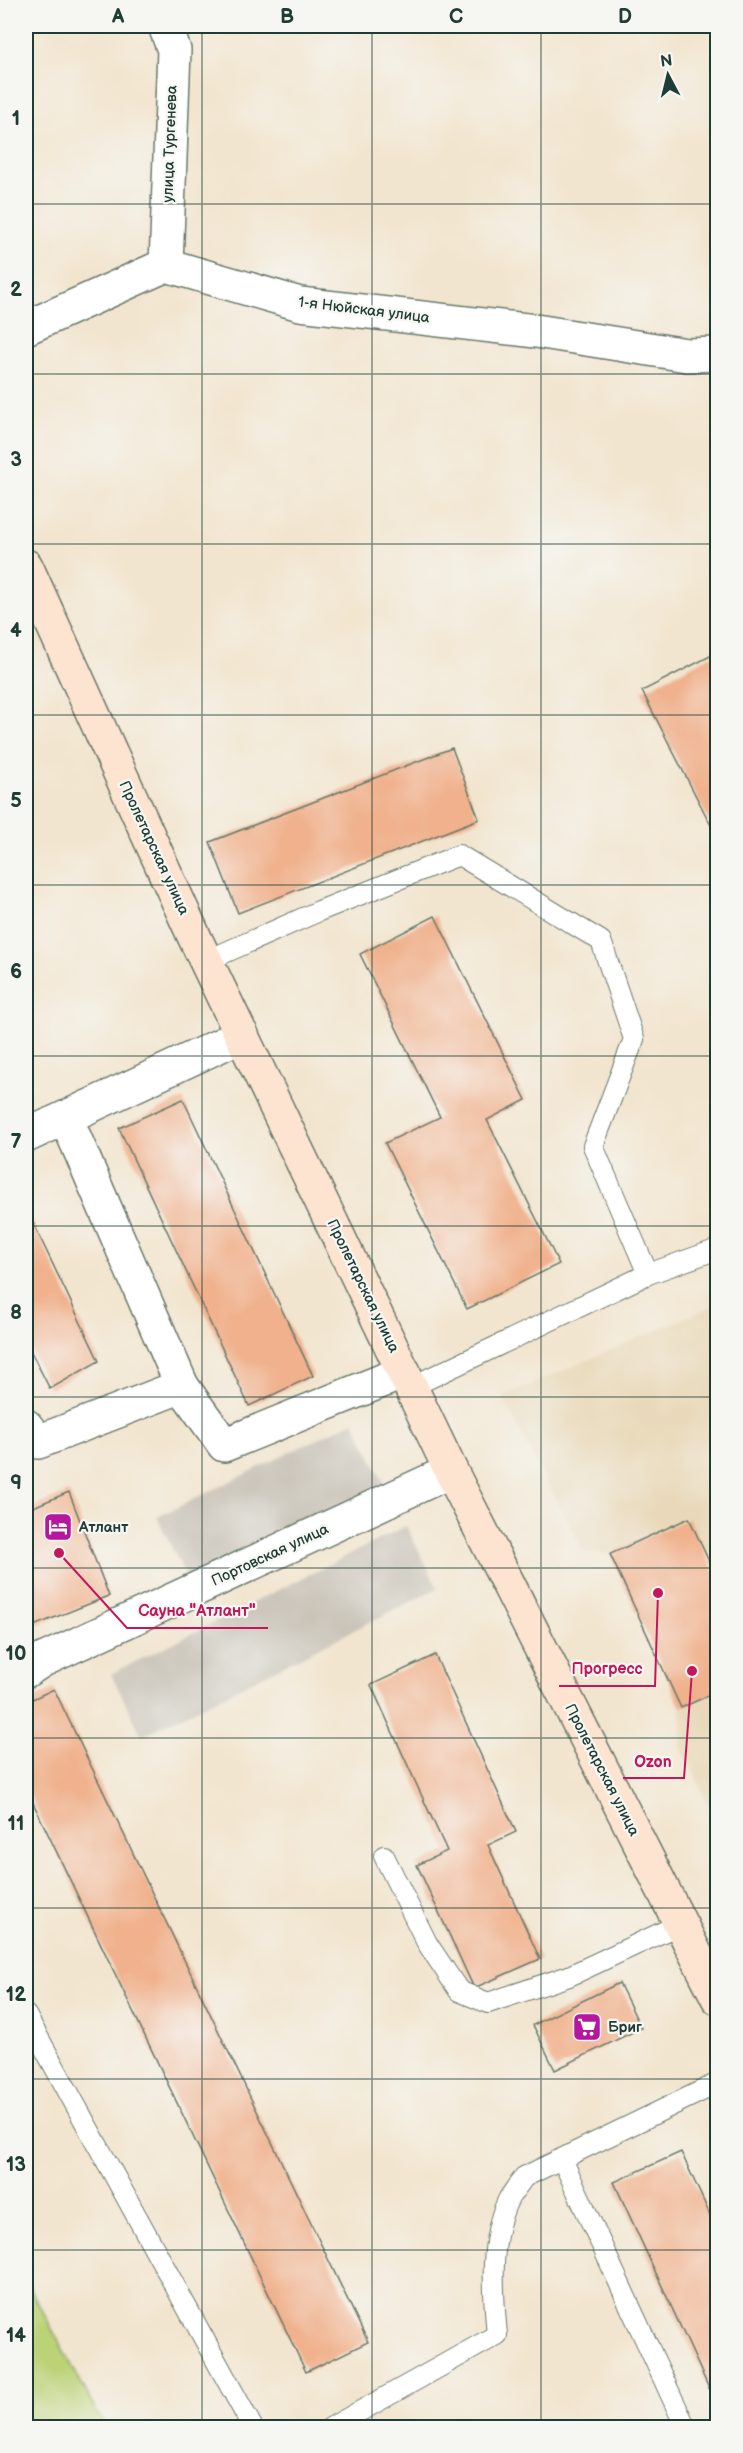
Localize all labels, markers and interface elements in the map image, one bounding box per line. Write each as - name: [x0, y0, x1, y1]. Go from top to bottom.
- text: A: [111, 5, 125, 29]
- text: B: [280, 5, 294, 29]
- text: C: [449, 5, 463, 29]
- text: D: [618, 5, 632, 29]
- north arrow: [638, 45, 698, 105]
- text: N: [659, 51, 673, 72]
- street label: улица Тургенева: [158, 85, 182, 203]
- text: 1: [12, 107, 20, 131]
- text: 2: [10, 278, 22, 302]
- street label: 1-я Нюйская улица: [297, 293, 431, 328]
- text: 3: [10, 448, 22, 472]
- text: 4: [10, 619, 22, 643]
- street label: Пролетарская улица: [115, 778, 194, 918]
- text: 5: [10, 789, 22, 813]
- text: 6: [10, 960, 22, 984]
- text: 7: [10, 1130, 22, 1154]
- street label: Пролетарская улица: [322, 1216, 404, 1356]
- text: 8: [10, 1301, 22, 1325]
- text: 9: [10, 1471, 22, 1495]
- hotel icon: Атлант: [42, 1511, 74, 1543]
- place label: Атлант: [78, 1518, 129, 1537]
- street label: Портовская улица: [208, 1519, 332, 1591]
- callout: Сауна "Атлант": [127, 1594, 268, 1628]
- text: Сауна "Атлант": [138, 1602, 256, 1621]
- text: 10: [6, 1642, 26, 1666]
- callout: Прогресс: [559, 1652, 655, 1686]
- text: Прогресс: [571, 1660, 643, 1679]
- street label: Пролетарская улица: [560, 1701, 644, 1840]
- callout: Ozon: [623, 1744, 684, 1778]
- text: Ozon: [634, 1753, 672, 1772]
- text: 11: [8, 1812, 24, 1836]
- text: 12: [6, 1983, 26, 2007]
- supermarket icon: Бриг: [571, 2011, 603, 2043]
- place label: Бриг: [608, 2018, 642, 2037]
- text: 13: [6, 2153, 26, 2177]
- text: 14: [6, 2324, 26, 2348]

